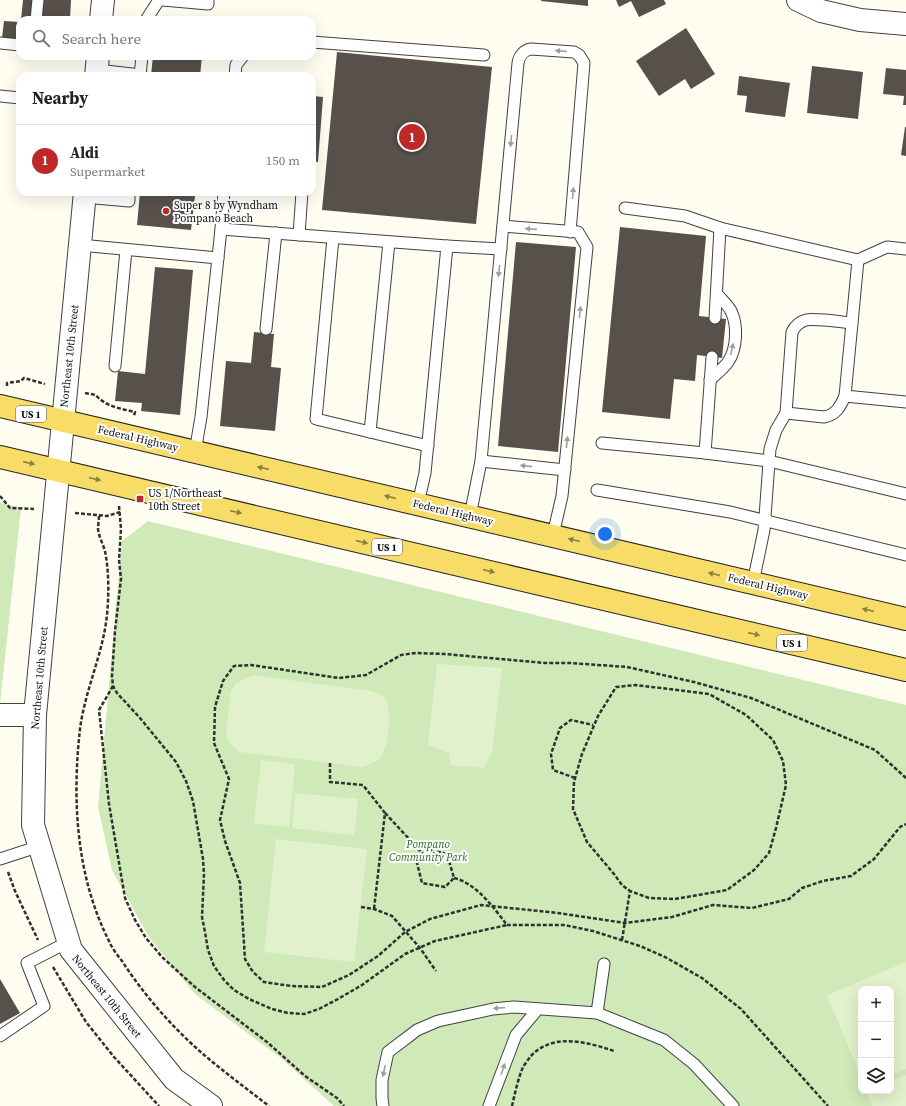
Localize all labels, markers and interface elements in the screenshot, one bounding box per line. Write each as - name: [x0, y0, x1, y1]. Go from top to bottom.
- search box: [16, 16, 316, 60]
- icon: search: [30, 27, 52, 49]
- text: Search here: [62, 28, 141, 49]
- one-way arrow: [555, 48, 567, 55]
- text: Nearby: [32, 86, 88, 110]
- pin: 1: [399, 122, 425, 152]
- one-way arrow: [507, 135, 514, 147]
- text: Aldi: [70, 142, 99, 163]
- text: 1: [41, 152, 49, 169]
- text: 150 m: [266, 152, 300, 169]
- text: Supermarket: [70, 163, 145, 180]
- one-way arrow: [570, 187, 577, 199]
- place label: Super 8 by Wyndham Pompano Beach: [174, 198, 278, 226]
- marker: Super 8 by Wyndham Pompano Beach: [161, 206, 171, 216]
- one-way arrow: [525, 225, 537, 232]
- one-way arrow: [495, 265, 502, 277]
- street label: Northeast 10th Street: [57, 304, 82, 408]
- one-way arrow: [577, 306, 583, 318]
- one-way arrow: [730, 343, 736, 356]
- road number: US 1: [16, 406, 46, 422]
- street label: Federal Highway: [96, 422, 180, 455]
- one-way arrow: [564, 436, 571, 448]
- one-way arrow: [23, 461, 35, 467]
- one-way arrow: [520, 462, 532, 469]
- one-way arrow: [257, 464, 269, 470]
- one-way arrow: [90, 476, 102, 482]
- place label: US 1/Northeast 10th Street: [148, 486, 222, 514]
- marker: US 1/Northeast 10th Street: [135, 494, 145, 504]
- one-way arrow: [384, 494, 396, 500]
- street label: Federal Highway: [411, 496, 495, 529]
- one-way arrow: [230, 509, 242, 515]
- your location: [595, 524, 615, 544]
- one-way arrow: [568, 537, 580, 543]
- one-way arrow: [356, 539, 368, 545]
- road number: US 1: [372, 539, 402, 555]
- one-way arrow: [483, 569, 495, 575]
- one-way arrow: [708, 570, 721, 576]
- street label: Federal Highway: [726, 570, 810, 603]
- one-way arrow: [862, 607, 874, 613]
- street label: Northeast 10th Street: [28, 626, 52, 730]
- one-way arrow: [748, 631, 760, 637]
- road number: US 1: [777, 635, 807, 651]
- park label: Pompano Community Park: [389, 837, 468, 865]
- street label: Northeast 10th Street: [68, 951, 145, 1041]
- map controls: [858, 986, 894, 1094]
- button: +: [858, 986, 894, 1022]
- one-way arrow: [493, 1005, 505, 1012]
- button: −: [858, 1022, 894, 1058]
- button: layers: [858, 1058, 894, 1094]
- one-way arrow: [500, 1063, 506, 1075]
- one-way arrow: [380, 1065, 386, 1078]

